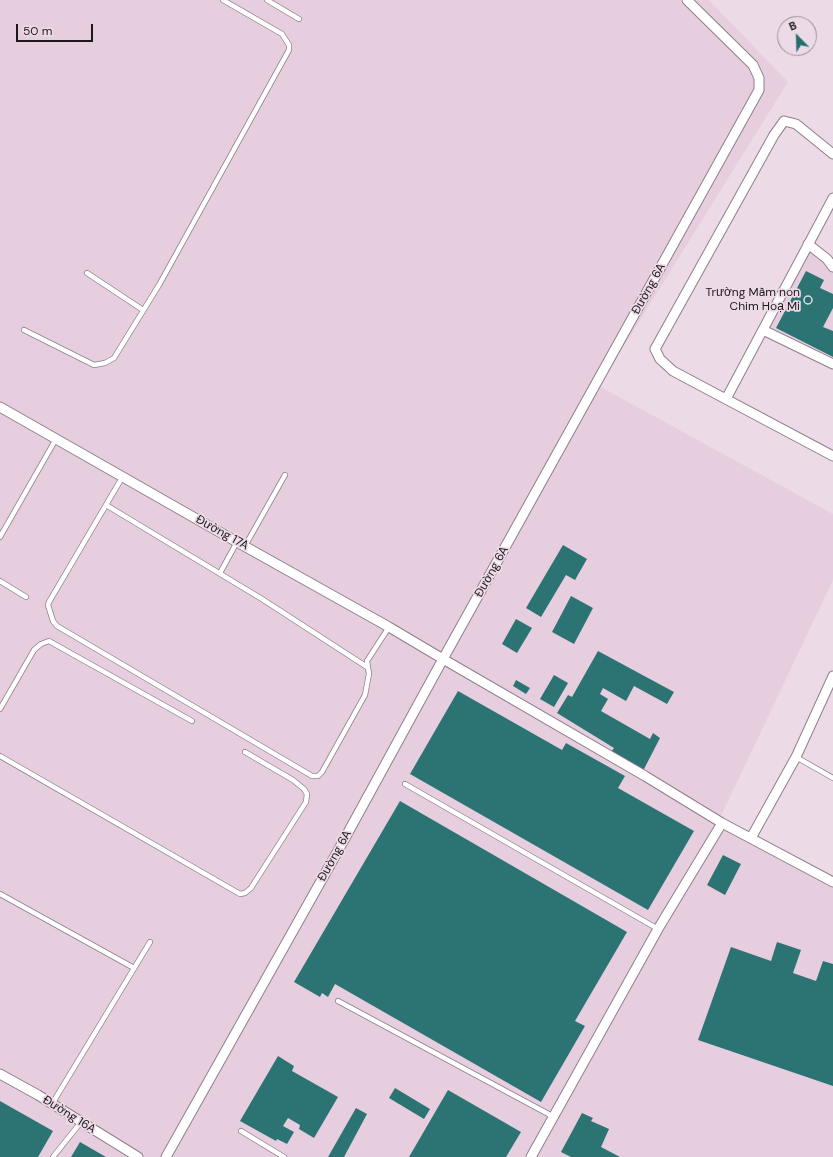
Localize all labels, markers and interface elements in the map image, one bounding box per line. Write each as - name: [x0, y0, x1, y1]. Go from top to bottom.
- scale bar: [18, 16, 95, 42]
- north arrow: [777, 16, 817, 56]
- text: B: [787, 18, 799, 34]
- text: 50 m: [23, 23, 52, 39]
- street label: Đường 6A: [629, 261, 669, 317]
- place label: Trường Mầm non Chim Hoạ Mi: [705, 286, 800, 314]
- marker: Trường Mầm non Chim Hoạ Mi: [803, 295, 813, 305]
- street label: Đường 17A: [193, 513, 251, 553]
- street label: Đường 6A: [472, 544, 512, 600]
- street label: Đường 6A: [315, 828, 355, 884]
- street label: Đường 16A: [40, 1093, 98, 1137]

